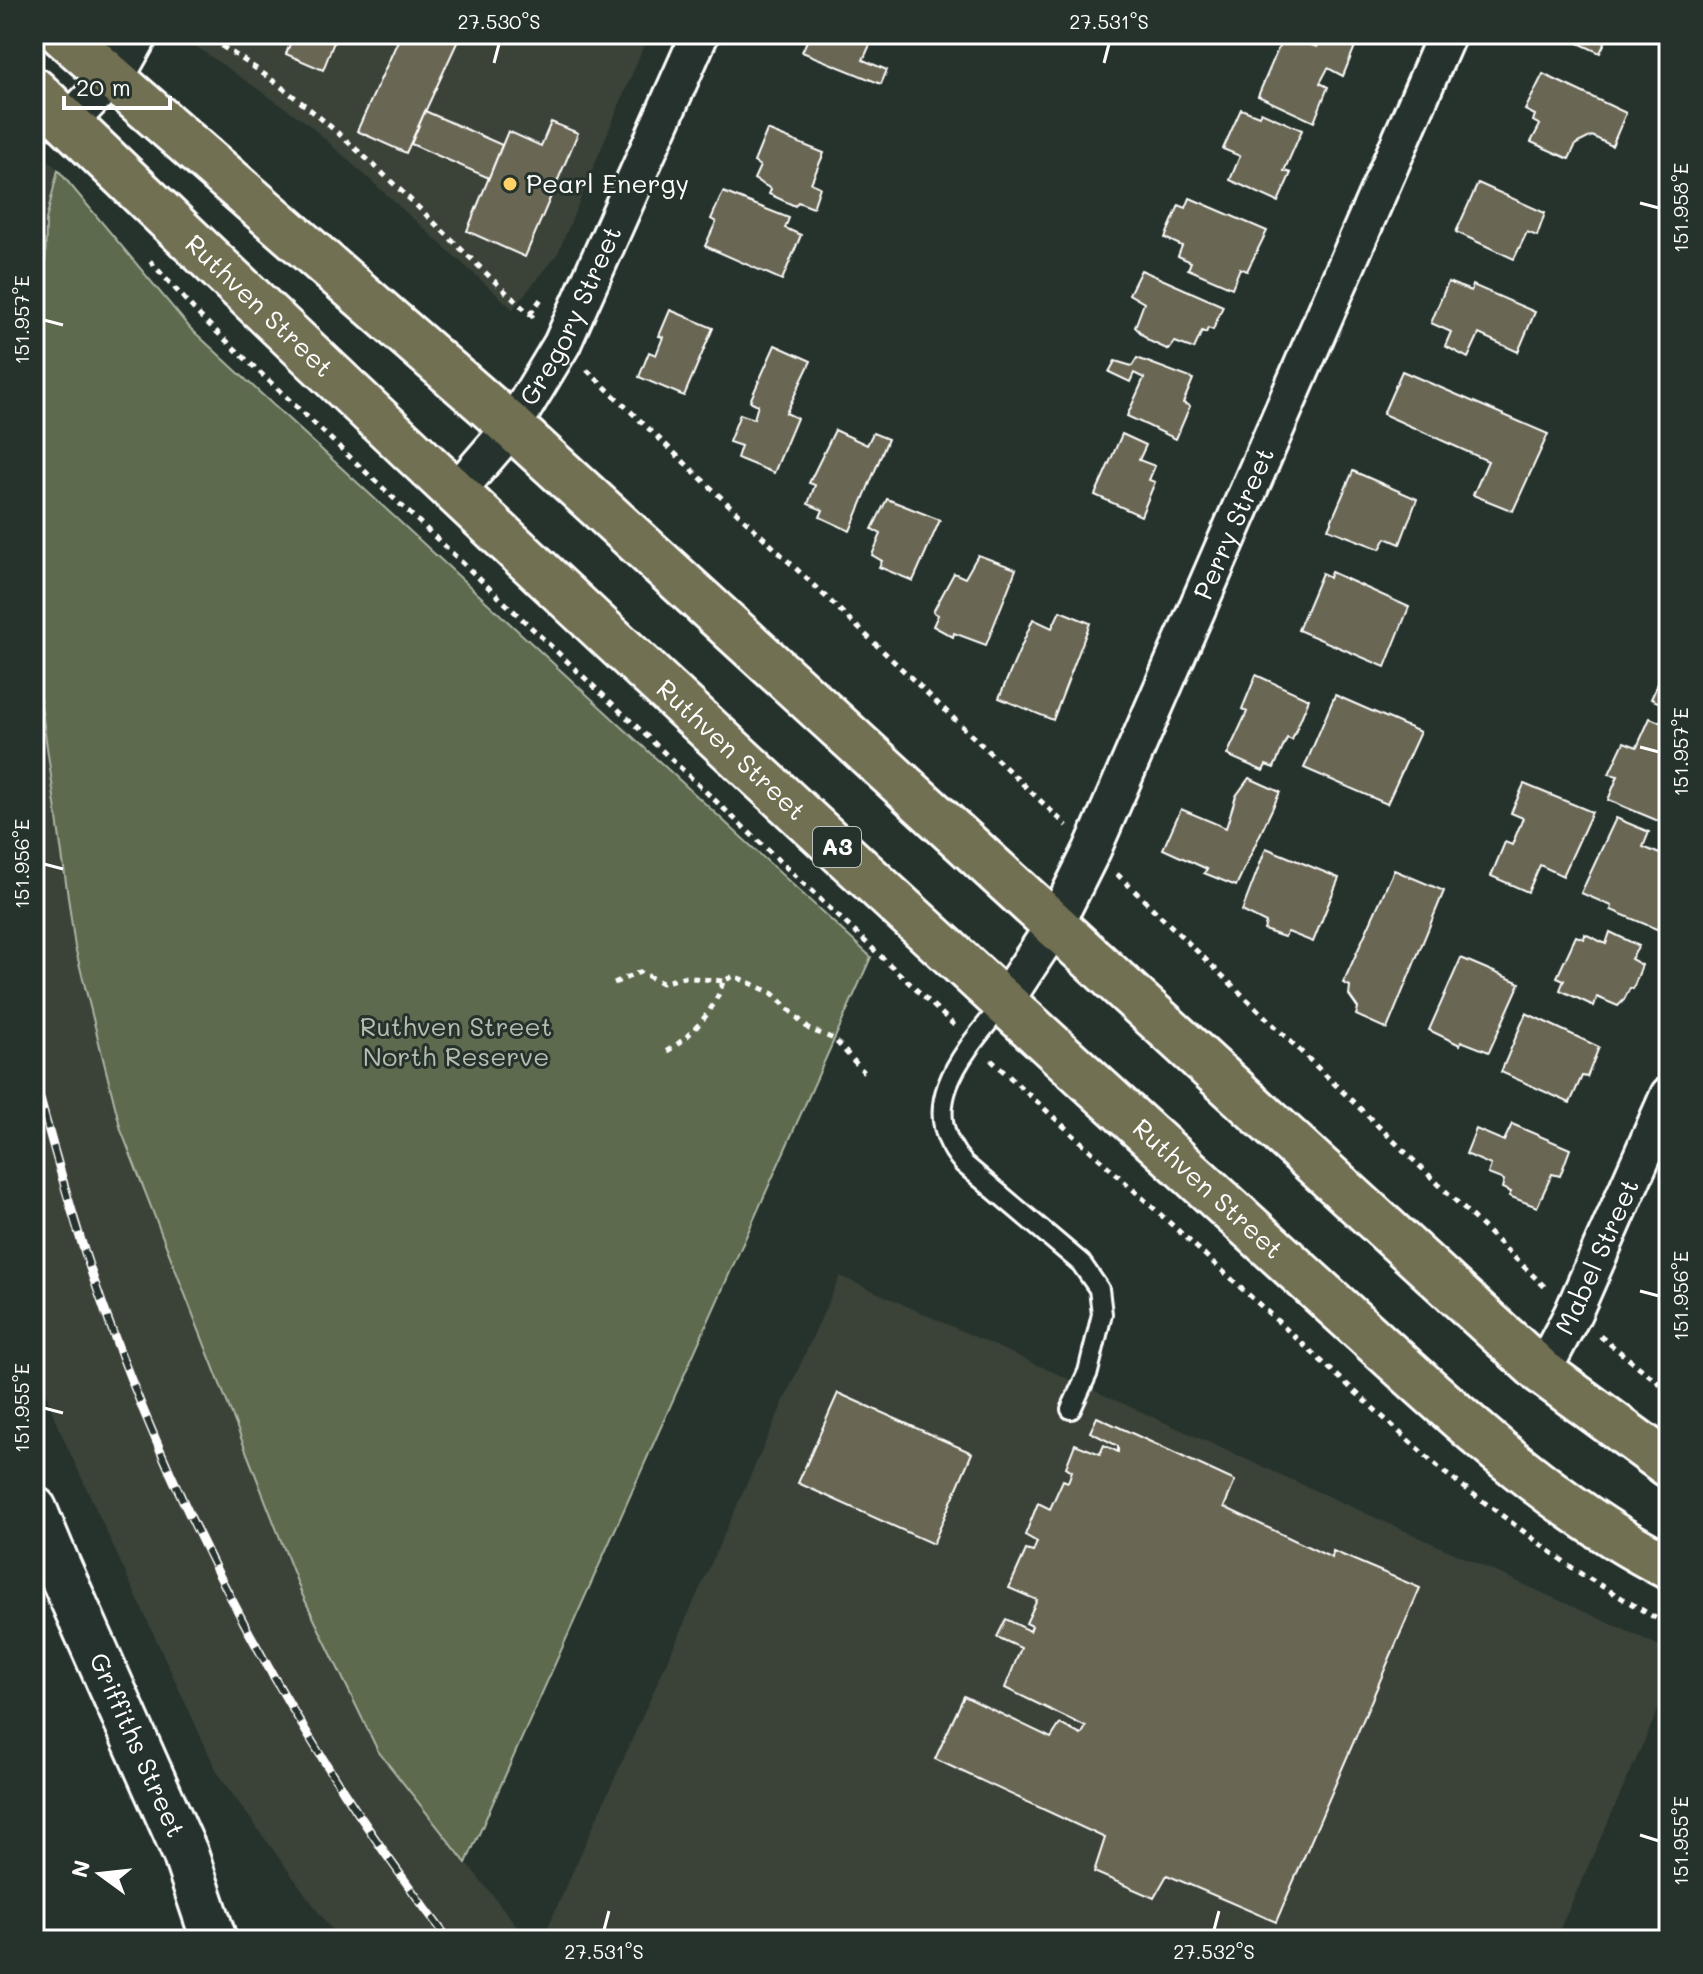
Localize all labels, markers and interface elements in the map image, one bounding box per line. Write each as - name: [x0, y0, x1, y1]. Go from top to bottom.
- text: 27.530°S: [458, 8, 540, 34]
- text: 27.531°S: [1069, 8, 1149, 34]
- scale bar: [64, 60, 170, 110]
- text: 20 m: [76, 71, 131, 102]
- text: 151.958°E: [1667, 163, 1693, 253]
- place label: Pearl Energy: [526, 166, 689, 200]
- marker: Pearl Energy: [501, 175, 519, 193]
- street label: Gregory Street: [511, 220, 629, 411]
- street label: Ruthven Street: [178, 227, 341, 384]
- text: 151.957°E: [8, 275, 34, 365]
- street label: Perry Street: [1185, 442, 1281, 605]
- street label: Ruthven Street: [650, 671, 814, 827]
- text: 151.957°E: [1667, 707, 1693, 797]
- text: 151.956°E: [8, 819, 34, 909]
- road number: A3: [813, 827, 861, 867]
- park label: Ruthven Street North Reserve: [360, 1009, 552, 1073]
- street label: Ruthven Street: [1126, 1111, 1291, 1266]
- street label: Mabel Street: [1547, 1173, 1646, 1340]
- text: 151.956°E: [1667, 1251, 1693, 1341]
- text: 151.955°E: [8, 1363, 34, 1453]
- street label: Griffiths Street: [82, 1647, 194, 1842]
- text: 151.955°E: [1667, 1796, 1693, 1886]
- north arrow: [60, 1834, 140, 1914]
- text: N: [64, 1857, 96, 1881]
- text: 27.531°S: [564, 1938, 644, 1964]
- text: 27.532°S: [1173, 1938, 1255, 1964]

